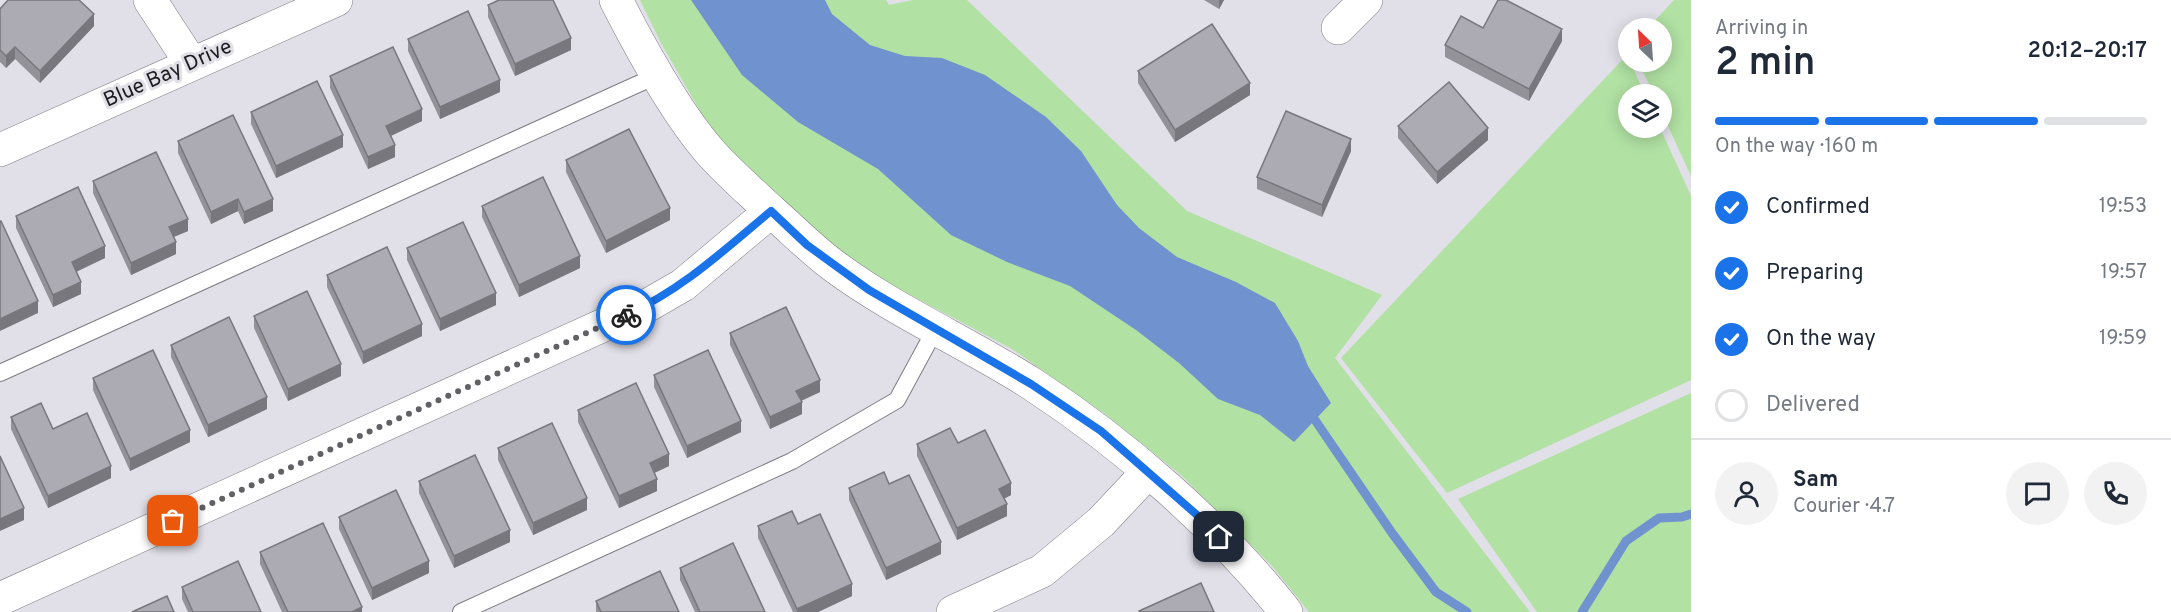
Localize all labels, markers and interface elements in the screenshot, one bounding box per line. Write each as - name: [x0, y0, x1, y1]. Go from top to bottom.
- text: Arriving in: [1715, 16, 1808, 42]
- north arrow: [1618, 18, 1672, 72]
- map controls: [1618, 18, 1672, 138]
- street label: Blue Bay Drive: [99, 34, 237, 114]
- text: 20:12–20:17: [2028, 38, 2147, 65]
- text: 2 min: [1715, 40, 1816, 89]
- button: layers: [1618, 84, 1672, 138]
- text: On the way · 160 m: [1715, 134, 1878, 160]
- icon: check: [1715, 191, 1748, 224]
- text: Confirmed: [1766, 194, 1870, 221]
- text: 19:53: [2099, 194, 2147, 220]
- icon: check: [1715, 257, 1748, 290]
- text: Preparing: [1766, 260, 1864, 287]
- text: 19:57: [2100, 260, 2147, 286]
- courier: [596, 285, 656, 345]
- icon: bike: [610, 299, 643, 332]
- icon: check: [1715, 323, 1748, 356]
- text: On the way: [1766, 326, 1876, 353]
- text: 19:59: [2099, 326, 2147, 352]
- text: Delivered: [1766, 392, 1860, 419]
- button: person: [1715, 462, 1778, 525]
- button: chat: [2006, 462, 2069, 525]
- button: phone: [2084, 462, 2147, 525]
- text: Sam: [1793, 467, 1838, 494]
- text: Courier · 4.7: [1793, 494, 1895, 520]
- pin: [147, 495, 198, 546]
- icon: bag: [156, 504, 189, 537]
- pin: [1193, 511, 1244, 562]
- icon: home: [1202, 520, 1235, 553]

